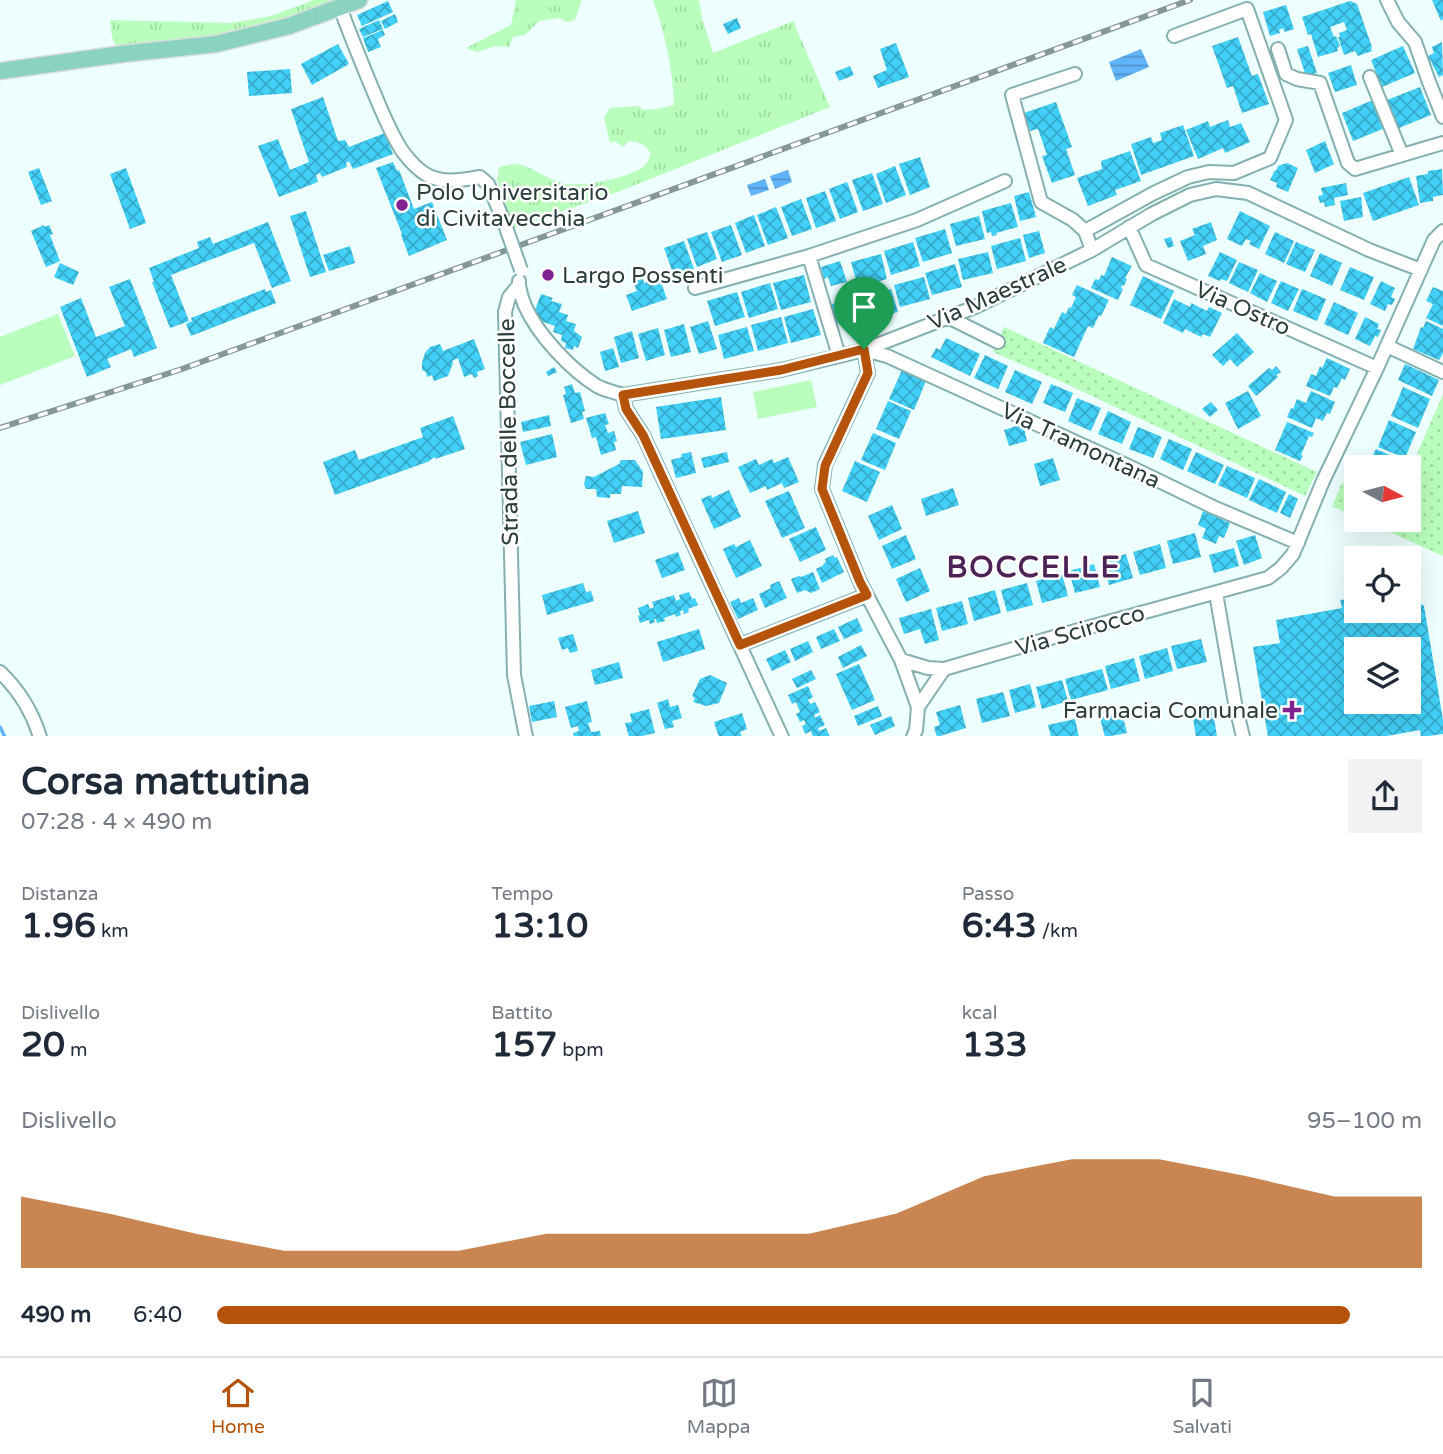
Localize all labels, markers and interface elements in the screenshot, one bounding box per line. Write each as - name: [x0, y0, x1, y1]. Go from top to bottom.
- place label: Polo Universitario di Civitavecchia: [416, 179, 608, 233]
- marker: Polo Universitario di Civitavecchia: [394, 197, 410, 213]
- street label: Via Maestrale: [924, 251, 1071, 337]
- place label: Largo Possenti: [562, 262, 724, 290]
- marker: Largo Possenti: [540, 267, 556, 283]
- street label: Via Ostro: [1191, 276, 1294, 342]
- pin: [834, 277, 894, 349]
- icon: arrive: [845, 288, 883, 326]
- street label: Strada delle Boccelle: [493, 318, 525, 546]
- street label: Via Tramontana: [997, 397, 1165, 495]
- north arrow: [1344, 455, 1421, 532]
- map controls: [1344, 455, 1421, 714]
- button: locate: [1344, 546, 1421, 623]
- district label: BOCCELLE: [946, 549, 1122, 586]
- street label: Via Scirocco: [1012, 599, 1148, 663]
- button: layers: [1344, 637, 1421, 714]
- place label: Farmacia Comunale: [1063, 697, 1278, 725]
- marker: Farmacia Comunale: [1284, 702, 1300, 718]
- text: Corsa mattutina: [21, 759, 310, 805]
- button: share: [1348, 759, 1422, 833]
- text: 07:28 · 4 × 490 m: [21, 808, 212, 836]
- text: Distanza: [21, 883, 99, 905]
- text: Tempo: [491, 883, 553, 905]
- text: Passo: [962, 883, 1014, 905]
- text: 1.96: [21, 905, 96, 947]
- text: 13:10: [491, 905, 588, 947]
- text: 6:43: [962, 905, 1037, 947]
- text: km: [96, 920, 129, 942]
- text: /km: [1037, 920, 1078, 942]
- text: Dislivello: [21, 1002, 100, 1024]
- text: Battito: [491, 1002, 553, 1024]
- text: kcal: [962, 1002, 997, 1024]
- text: 20: [21, 1024, 65, 1066]
- text: 157: [491, 1024, 557, 1066]
- text: 133: [962, 1024, 1028, 1066]
- text: m: [65, 1039, 87, 1061]
- text: bpm: [557, 1039, 604, 1061]
- text: Dislivello: [21, 1107, 117, 1135]
- text: 95–100 m: [1307, 1107, 1422, 1135]
- text: 490 m: [21, 1301, 91, 1329]
- text: 6:40: [133, 1301, 182, 1329]
- tab: Home: [211, 1374, 265, 1438]
- tab: Mappa: [687, 1374, 751, 1438]
- tab: Salvati: [1172, 1374, 1232, 1438]

